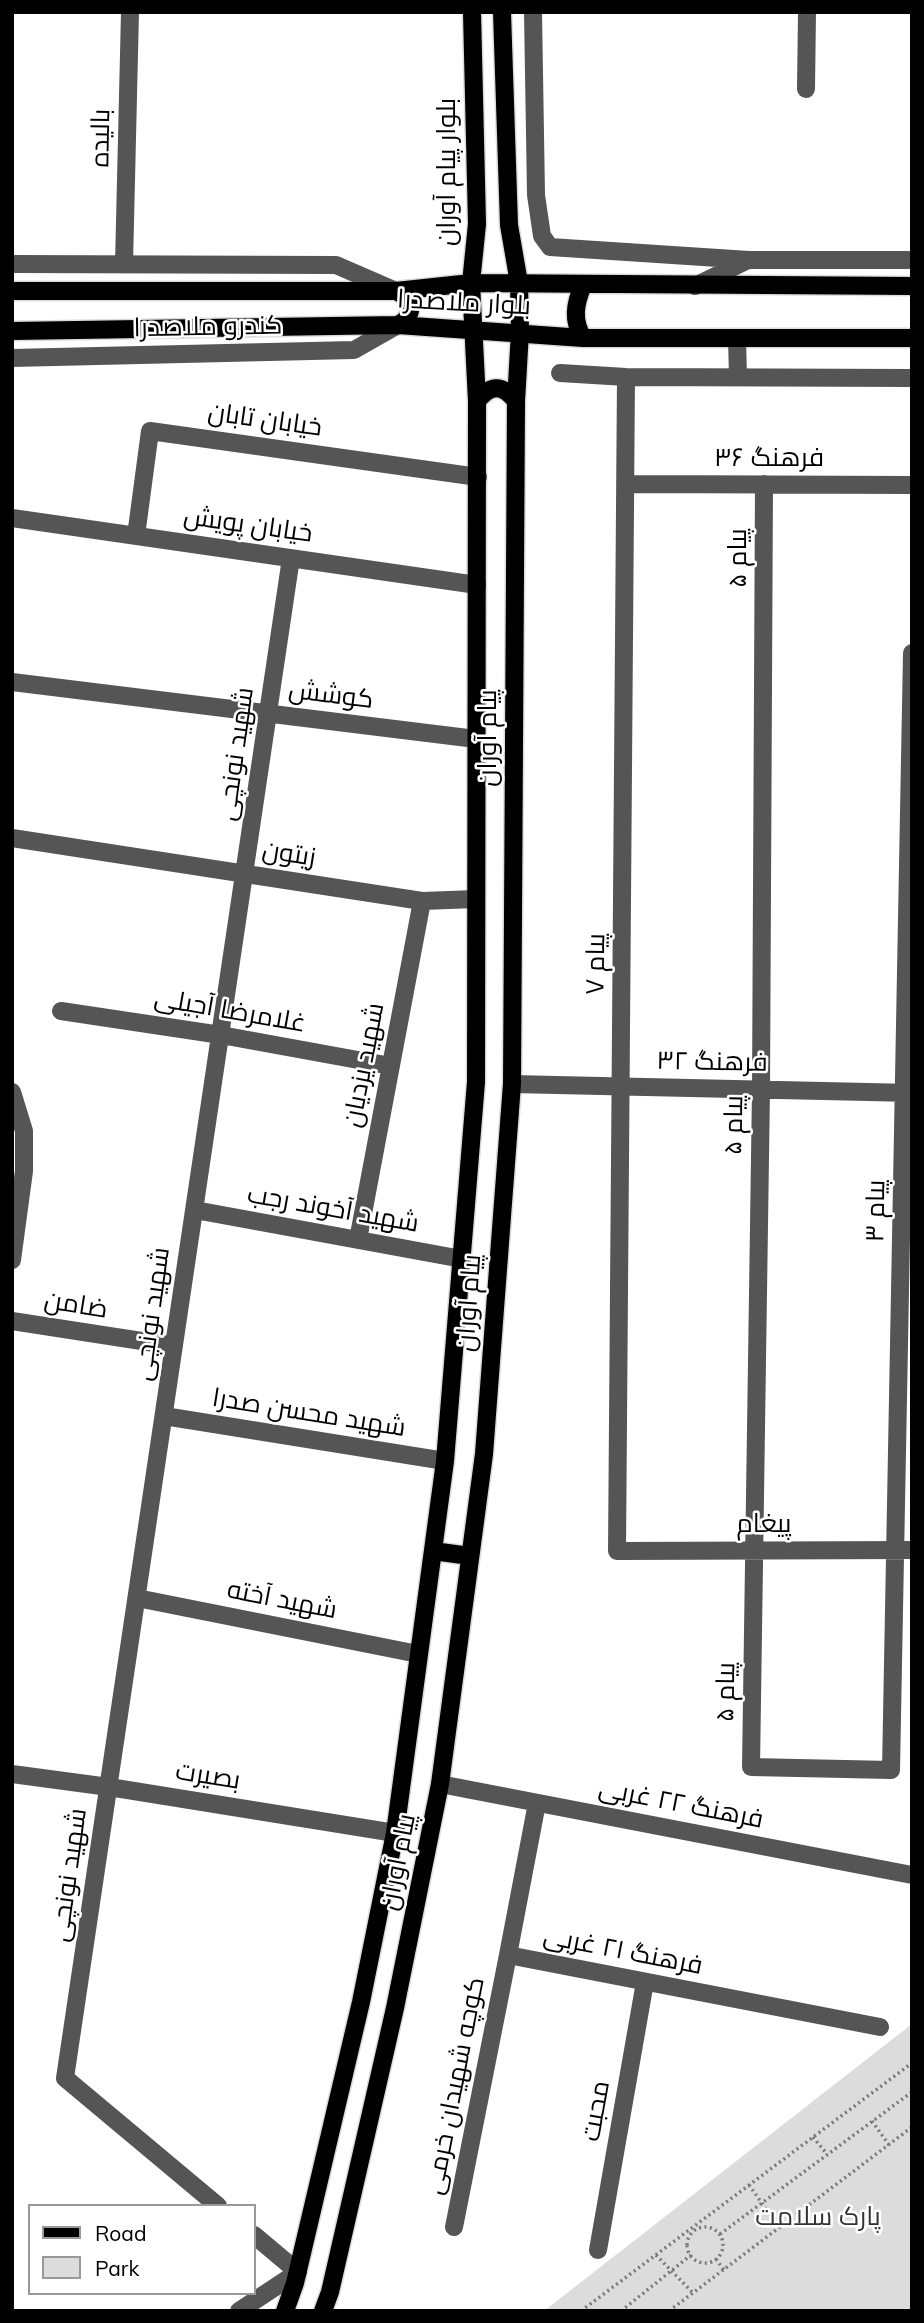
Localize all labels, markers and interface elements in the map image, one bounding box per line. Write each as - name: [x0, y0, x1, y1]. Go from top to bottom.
- street label: بلوار پیام آوران: [431, 98, 463, 246]
- street label: بالیده: [85, 108, 117, 168]
- street label: بلوار ملاصدرا: [396, 284, 532, 322]
- street label: کندرو ملاصدرا: [133, 310, 283, 344]
- street label: خیابان تابان: [206, 397, 324, 443]
- street label: فرهنگ ۳۶: [714, 442, 824, 474]
- street label: خیابان پویش: [182, 501, 314, 549]
- street label: پیام ۵: [722, 528, 754, 588]
- street label: کوشش: [287, 674, 375, 716]
- street label: شهید نونچی: [211, 685, 261, 823]
- street label: پیام آوران: [472, 689, 504, 787]
- street label: زیتون: [260, 834, 318, 874]
- street label: پیام ۷: [580, 933, 612, 995]
- street label: غلامرضا آجیلی: [152, 982, 308, 1040]
- street label: شهید یزدیان: [337, 1000, 391, 1130]
- street label: فرهنگ ۳۲: [656, 1045, 768, 1079]
- street label: پیام ۵: [718, 1095, 750, 1155]
- street label: شهید آخوند رجب: [245, 1179, 421, 1239]
- street label: پیام ۳: [860, 1179, 892, 1243]
- street label: شهید نونچی: [127, 1245, 177, 1383]
- street label: پیام آوران: [450, 1253, 488, 1353]
- street label: ضامن: [42, 1285, 110, 1325]
- street label: شهید محسن صدرا: [210, 1382, 408, 1444]
- street label: پیغام: [736, 1508, 792, 1540]
- street label: شهید آخته: [224, 1574, 340, 1626]
- street label: پیام ۵: [710, 1662, 742, 1722]
- street label: بصیرت: [173, 1755, 243, 1797]
- street label: فرهنگ ۲۲ غربی: [596, 1773, 766, 1835]
- street label: شهید نونچی: [44, 1806, 94, 1944]
- street label: پیام آوران: [373, 1811, 423, 1913]
- street label: فرهنگ ۲۱ غربی: [541, 1920, 705, 1982]
- street label: کوچه شهیدان خرمی: [419, 1975, 491, 2197]
- street label: محبت: [575, 2078, 617, 2144]
- park label: پارک سلامت: [755, 2201, 881, 2233]
- legend: [28, 2204, 256, 2295]
- text: Road: [95, 2220, 146, 2246]
- text: Park: [95, 2255, 139, 2281]

